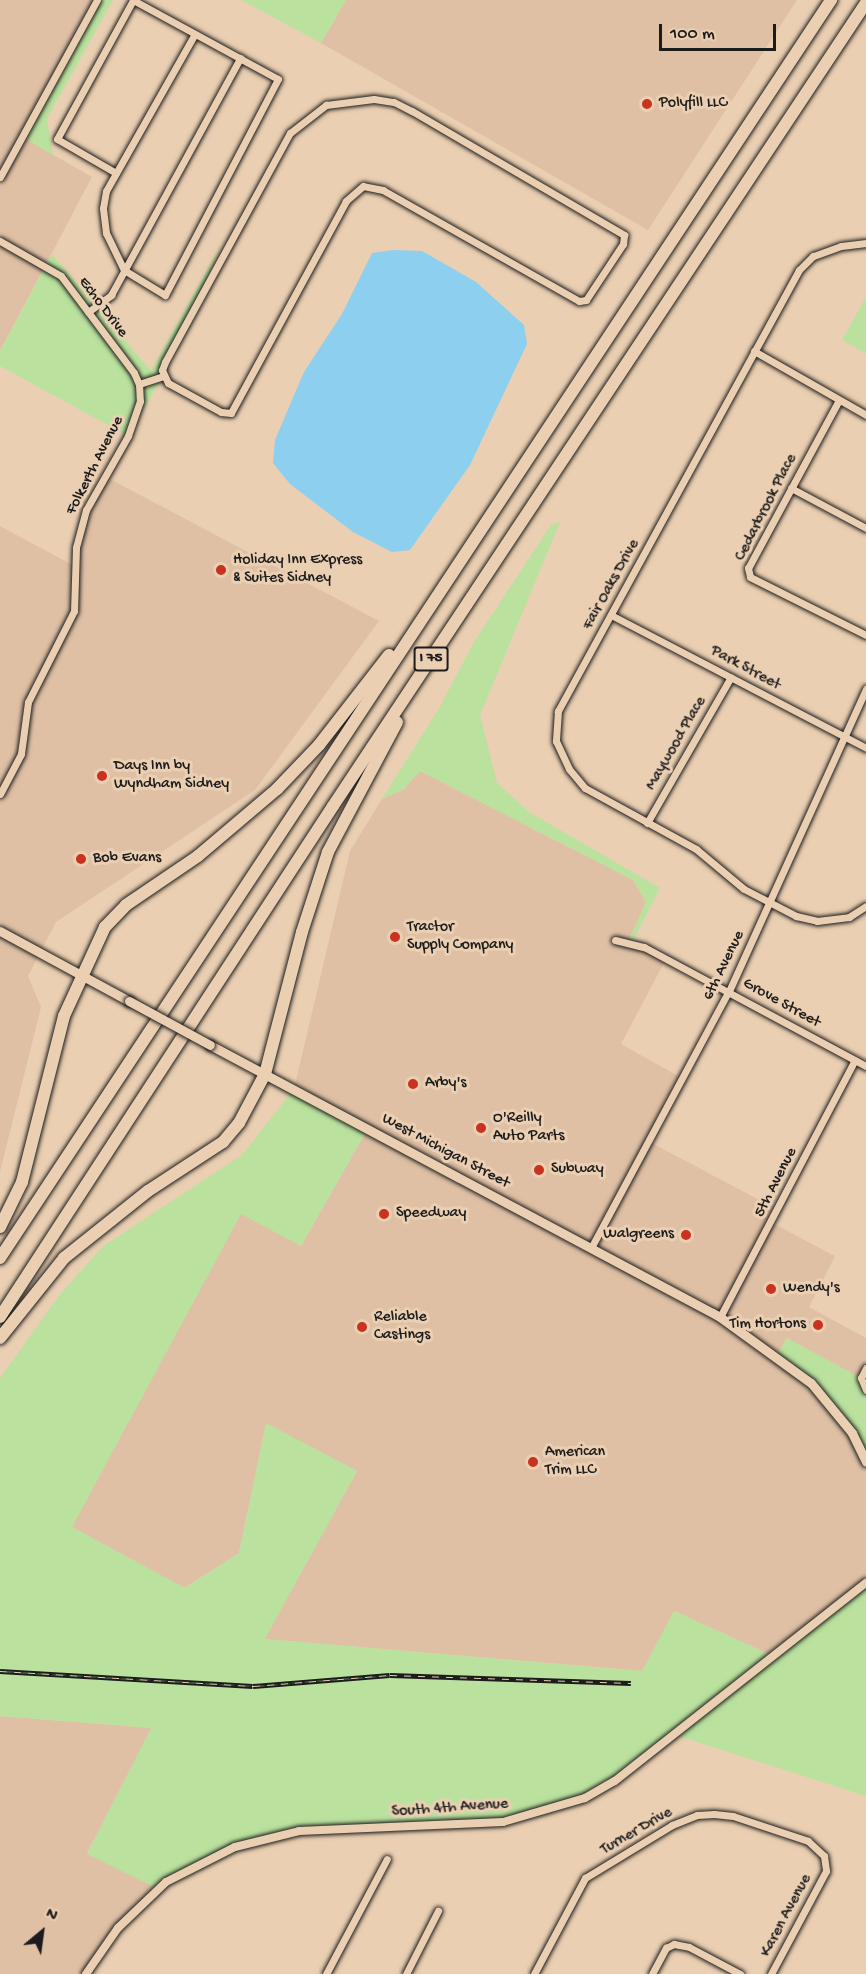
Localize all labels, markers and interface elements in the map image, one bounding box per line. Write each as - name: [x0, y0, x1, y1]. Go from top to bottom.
- scale bar: [662, 12, 779, 50]
- text: 100 m: [670, 24, 715, 45]
- place label: Polyfill LLC: [659, 94, 727, 114]
- marker: Polyfill LLC: [640, 97, 654, 111]
- street label: Echo Drive: [73, 274, 131, 342]
- street label: Folkerth Avenue: [63, 413, 129, 519]
- street label: Cedarbrook Place: [732, 451, 802, 565]
- street label: Fair Oaks Drive: [579, 537, 645, 633]
- place label: Holiday Inn Express & Suites Sidney: [233, 551, 362, 589]
- marker: Holiday Inn Express & Suites Sidney: [214, 563, 228, 577]
- street label: Park Street: [707, 642, 783, 696]
- road number: I 75: [413, 647, 449, 671]
- street label: Maywood Place: [642, 694, 712, 794]
- place label: Days Inn by Wyndham Sidney: [114, 757, 229, 795]
- marker: Days Inn by Wyndham Sidney: [95, 769, 109, 783]
- place label: Bob Evans: [93, 849, 161, 869]
- marker: Bob Evans: [74, 852, 88, 866]
- place label: Tractor Supply Company: [407, 918, 513, 956]
- street label: 6th Avenue: [700, 928, 750, 1004]
- marker: Tractor Supply Company: [388, 930, 402, 944]
- street label: Grove Street: [739, 975, 823, 1033]
- place label: Arby's: [425, 1074, 466, 1094]
- marker: Arby's: [406, 1077, 420, 1091]
- place label: O'Reilly Auto Parts: [493, 1109, 564, 1147]
- street label: West Michigan Street: [378, 1110, 512, 1194]
- marker: O'Reilly Auto Parts: [474, 1121, 488, 1135]
- street label: 5th Avenue: [751, 1145, 803, 1221]
- place label: Subway: [551, 1160, 604, 1180]
- marker: Subway: [532, 1163, 546, 1177]
- place label: Speedway: [396, 1204, 466, 1224]
- marker: Speedway: [377, 1207, 391, 1221]
- place label: Walgreens: [603, 1225, 674, 1245]
- marker: Walgreens: [679, 1228, 693, 1242]
- place label: Wendy's: [783, 1279, 840, 1299]
- marker: Wendy's: [764, 1282, 778, 1296]
- place label: Reliable Castings: [374, 1308, 430, 1346]
- place label: Tim Hortons: [730, 1315, 806, 1335]
- marker: Tim Hortons: [811, 1318, 825, 1332]
- marker: Reliable Castings: [355, 1320, 369, 1334]
- place label: American Trim LLC: [545, 1443, 605, 1481]
- marker: American Trim LLC: [526, 1455, 540, 1469]
- street label: South 4th Avenue: [391, 1795, 509, 1823]
- street label: Turner Drive: [598, 1804, 676, 1860]
- street label: Karen Avenue: [757, 1871, 817, 1961]
- north arrow: [12, 1902, 72, 1962]
- text: N: [42, 1905, 60, 1927]

